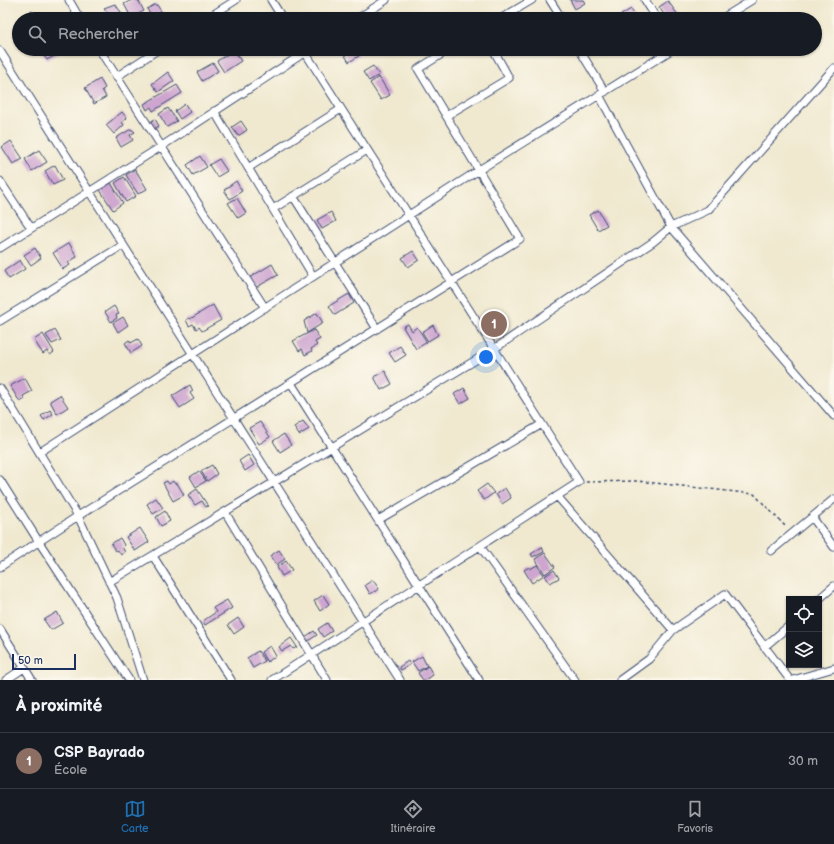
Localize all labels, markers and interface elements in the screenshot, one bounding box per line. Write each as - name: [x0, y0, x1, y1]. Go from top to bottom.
- search box: [12, 12, 822, 56]
- icon: search: [26, 23, 48, 45]
- text: Rechercher: [58, 25, 138, 44]
- pin: 1: [481, 309, 507, 339]
- your location: [476, 347, 496, 367]
- map controls: [786, 596, 822, 668]
- button: locate: [786, 596, 822, 632]
- button: layers: [786, 632, 822, 668]
- scale bar: [12, 652, 76, 671]
- text: 50 m: [18, 654, 43, 667]
- text: À proximité: [16, 696, 102, 716]
- text: CSP Bayrado: [54, 743, 145, 762]
- text: 1: [26, 753, 32, 769]
- text: 30 m: [788, 753, 818, 769]
- text: École: [54, 762, 87, 778]
- tab: Carte: [121, 798, 149, 835]
- tab: Itinéraire: [390, 798, 435, 835]
- tab: Favoris: [677, 798, 713, 835]

